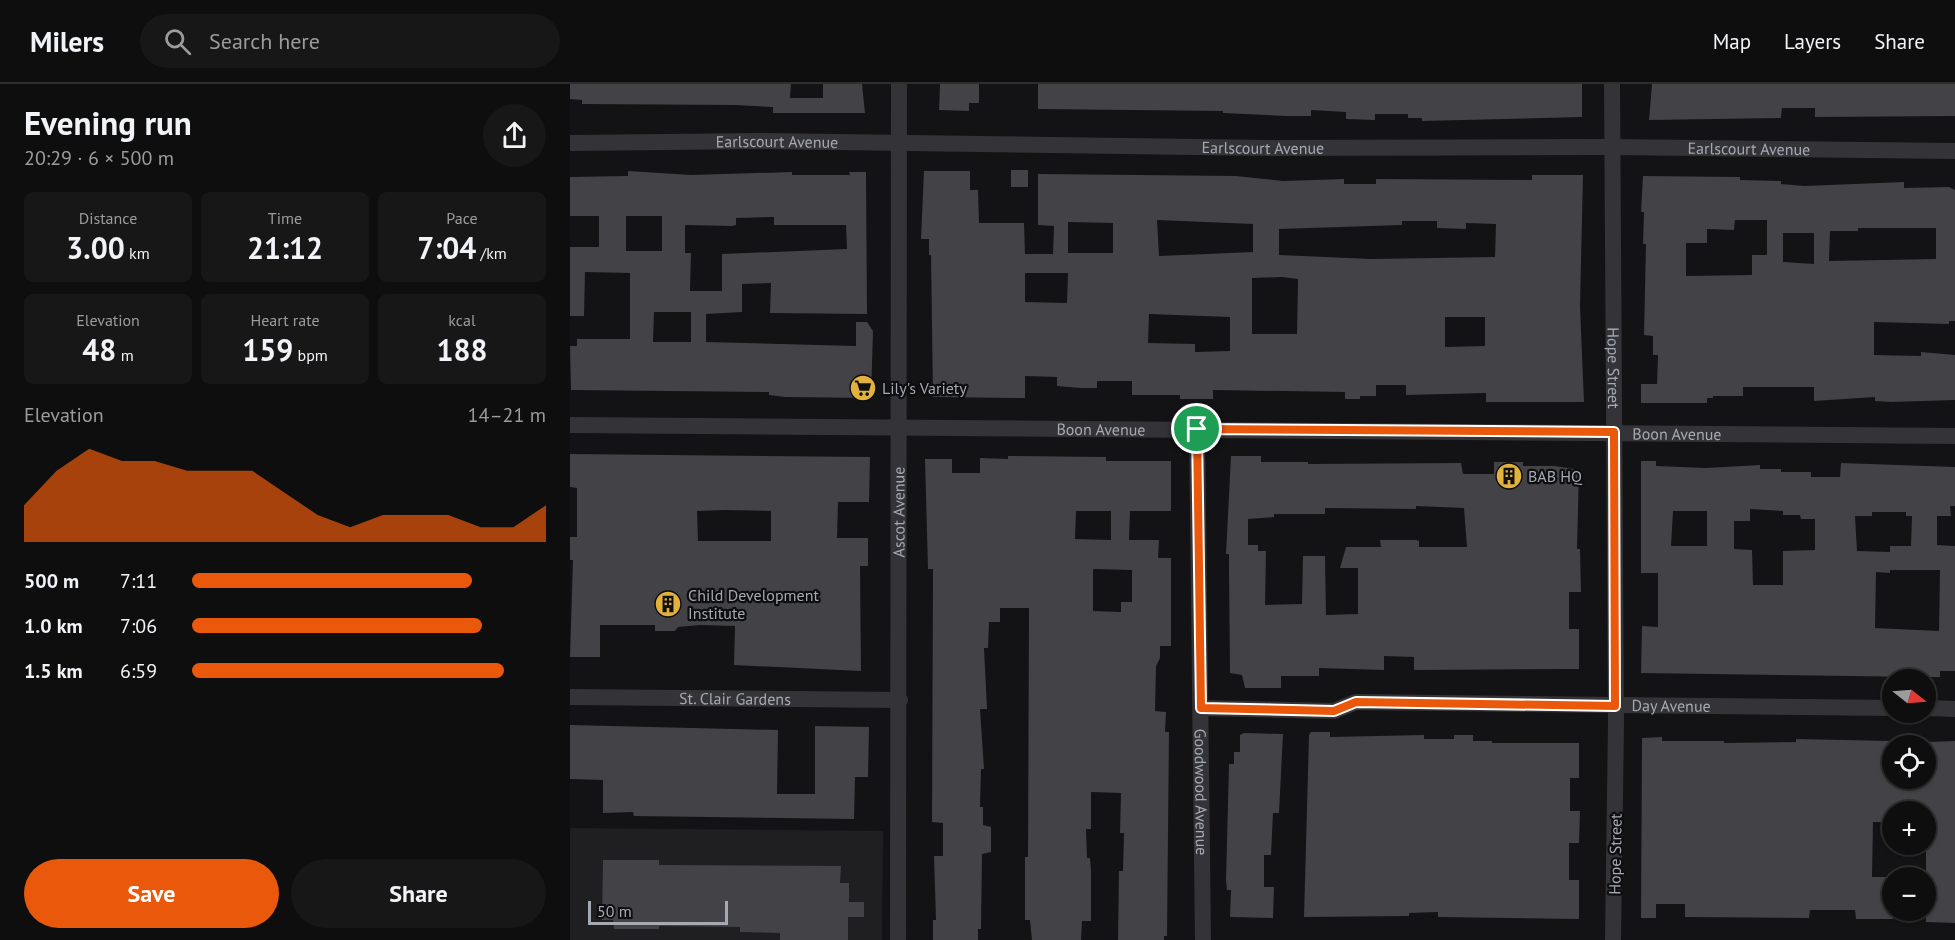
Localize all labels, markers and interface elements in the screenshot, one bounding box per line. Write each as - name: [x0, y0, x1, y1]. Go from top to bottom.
- search box: [140, 14, 560, 68]
- text: Milers: [30, 23, 104, 60]
- icon: search: [161, 25, 194, 58]
- text: Search here: [209, 27, 320, 55]
- text: Map: [1713, 28, 1751, 55]
- text: Layers: [1784, 28, 1841, 55]
- text: Share: [1874, 28, 1925, 55]
- text: Evening run: [24, 101, 192, 144]
- button: share: [483, 104, 546, 167]
- street label: Earlscourt Avenue: [716, 131, 838, 152]
- street label: Earlscourt Avenue: [1201, 137, 1324, 158]
- street label: Earlscourt Avenue: [1688, 138, 1810, 159]
- text: 20:29 · 6 × 500 m: [24, 145, 174, 171]
- text: Distance: [79, 208, 137, 228]
- text: Time: [268, 208, 302, 228]
- text: Pace: [446, 208, 478, 228]
- text: 3.00: [66, 228, 125, 267]
- text: 21:12: [247, 228, 323, 267]
- text: 7:04: [417, 228, 476, 267]
- text: km: [125, 243, 150, 263]
- text: /km: [476, 243, 507, 263]
- text: Elevation: [76, 310, 140, 330]
- text: Heart rate: [250, 310, 320, 330]
- text: kcal: [448, 310, 476, 330]
- street label: Hope Street: [1604, 327, 1624, 409]
- text: 48: [82, 330, 116, 369]
- text: 159: [242, 330, 293, 369]
- text: 188: [436, 330, 488, 369]
- text: m: [116, 345, 134, 365]
- text: bpm: [293, 345, 328, 365]
- supermarket icon: Lily's Variety: [848, 373, 878, 403]
- place label: Lily's Variety: [882, 378, 967, 398]
- text: Elevation: [24, 402, 104, 428]
- text: 14–21 m: [468, 402, 546, 428]
- pin: [1171, 403, 1222, 454]
- icon: arrive: [1180, 412, 1213, 445]
- street label: Boon Avenue: [1056, 419, 1146, 440]
- street label: Boon Avenue: [1632, 423, 1722, 444]
- building icon: BAB HQ: [1494, 461, 1524, 491]
- place label: BAB HQ: [1528, 466, 1583, 486]
- street label: Ascot Avenue: [888, 467, 909, 557]
- text: 500 m: [24, 568, 79, 594]
- text: 7:11: [120, 568, 157, 594]
- place label: Child Development Institute: [688, 585, 819, 623]
- building icon: Child Development Institute: [653, 589, 683, 619]
- text: 1.0 km: [24, 613, 83, 639]
- text: 7:06: [120, 613, 157, 639]
- text: 1.5 km: [24, 658, 83, 684]
- text: 6:59: [120, 658, 157, 684]
- north arrow: [1882, 669, 1936, 723]
- map controls: [1882, 669, 1936, 921]
- street label: St. Clair Gardens: [679, 688, 791, 709]
- street label: Day Avenue: [1632, 695, 1711, 716]
- street label: Goodwood Avenue: [1191, 729, 1212, 855]
- button: locate: [1882, 735, 1936, 789]
- button: +: [1882, 801, 1936, 855]
- street label: Hope Street: [1604, 813, 1626, 895]
- button: Save: [24, 859, 279, 928]
- button: Share: [291, 859, 546, 928]
- button: −: [1882, 867, 1936, 921]
- scale bar: [588, 898, 728, 926]
- text: 50 m: [597, 901, 632, 921]

